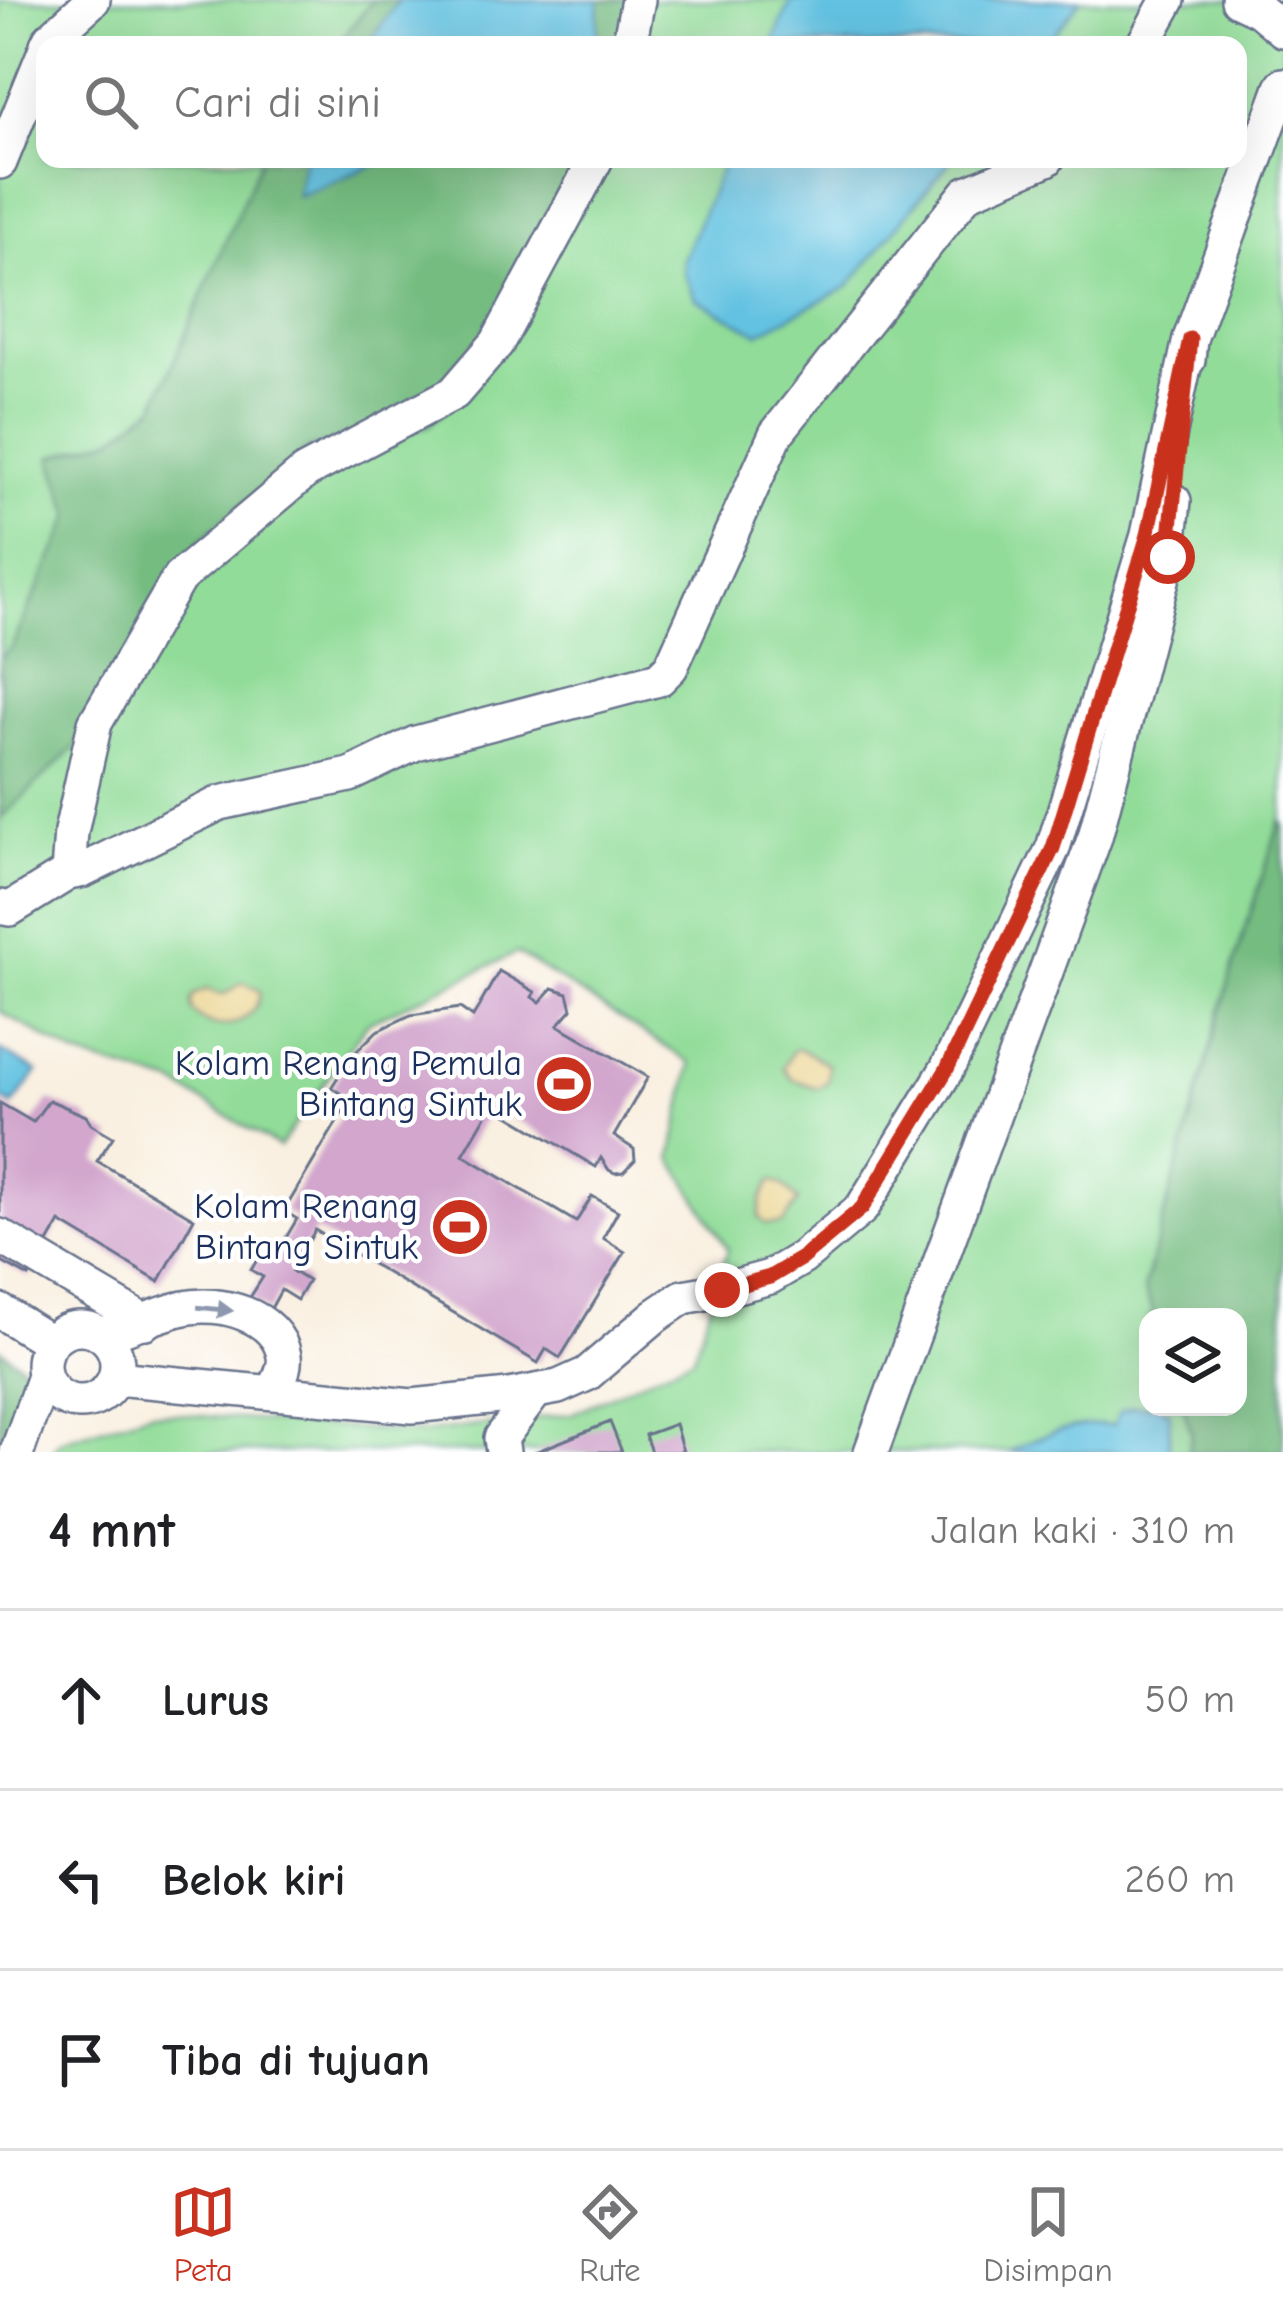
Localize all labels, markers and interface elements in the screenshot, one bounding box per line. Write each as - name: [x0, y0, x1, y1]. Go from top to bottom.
- search box: [36, 36, 1247, 168]
- icon: search: [78, 69, 144, 135]
- text: Cari di sini: [174, 76, 381, 128]
- route start: [1141, 530, 1195, 584]
- place label: Kolam Renang Pemula Bintang Sintuk: [175, 1043, 523, 1125]
- sports icon: Kolam Renang Pemula Bintang Sintuk: [533, 1053, 595, 1115]
- place label: Kolam Renang Bintang Sintuk: [194, 1186, 419, 1268]
- sports icon: Kolam Renang Bintang Sintuk: [429, 1196, 491, 1258]
- route end: [695, 1263, 749, 1317]
- one-way arrow: [197, 1300, 234, 1319]
- map controls: [1139, 1308, 1247, 1416]
- button: layers: [1139, 1308, 1247, 1416]
- text: 4 mnt: [48, 1501, 175, 1560]
- text: Jalan kaki · 310 m: [931, 1508, 1235, 1553]
- icon: ahead: [48, 1667, 114, 1733]
- text: Lurus: [162, 1674, 269, 1726]
- text: 50 m: [1145, 1677, 1235, 1722]
- icon: left: [48, 1847, 114, 1913]
- text: Belok kiri: [162, 1854, 345, 1906]
- text: 260 m: [1124, 1857, 1235, 1902]
- icon: arrive: [48, 2027, 114, 2093]
- text: Tiba di tujuan: [162, 2034, 430, 2086]
- tab: Peta: [170, 2179, 236, 2289]
- tab: Rute: [577, 2179, 643, 2289]
- tab: Disimpan: [983, 2179, 1113, 2289]

